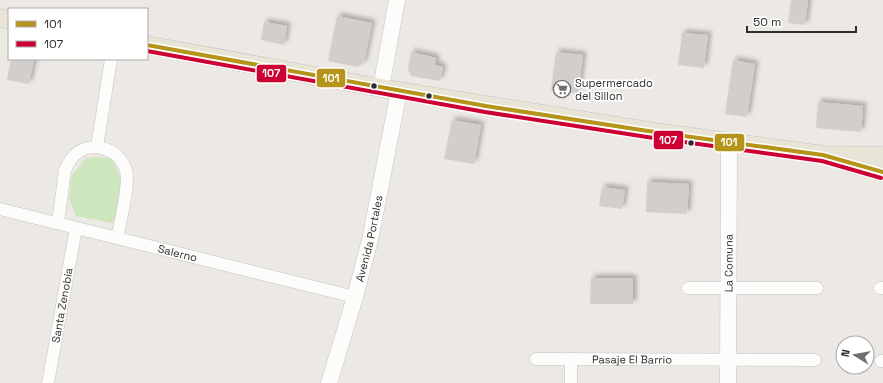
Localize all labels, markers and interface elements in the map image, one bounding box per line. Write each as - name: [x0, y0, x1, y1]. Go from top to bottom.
- legend: [8, 8, 148, 60]
- scale bar: [747, 8, 856, 34]
- text: 50 m: [753, 14, 781, 30]
- text: 101: [44, 16, 62, 32]
- text: 107: [44, 36, 63, 52]
- line badge: 107: [256, 64, 287, 83]
- text: 107: [262, 66, 280, 80]
- line badge: 101: [316, 68, 346, 88]
- text: 101: [322, 71, 340, 85]
- place label: Supermercado del Sillon: [575, 76, 653, 103]
- supermarket icon: Supermercado del Sillon: [552, 79, 572, 99]
- unlabelled marker: [369, 81, 379, 91]
- unlabelled marker: [424, 91, 434, 101]
- line badge: 107: [653, 130, 684, 150]
- text: 107: [659, 133, 677, 147]
- line badge: 101: [714, 133, 745, 152]
- text: 101: [720, 135, 738, 149]
- unlabelled marker: [686, 138, 696, 148]
- street label: Avenida Portales: [352, 194, 386, 283]
- street label: La Comuna: [721, 233, 736, 292]
- street label: Salerno: [157, 241, 199, 265]
- street label: Santa Zenobia: [48, 266, 76, 344]
- north arrow: [835, 335, 875, 375]
- text: N: [838, 348, 853, 358]
- street label: Pasaje El Barrio: [592, 352, 672, 366]

